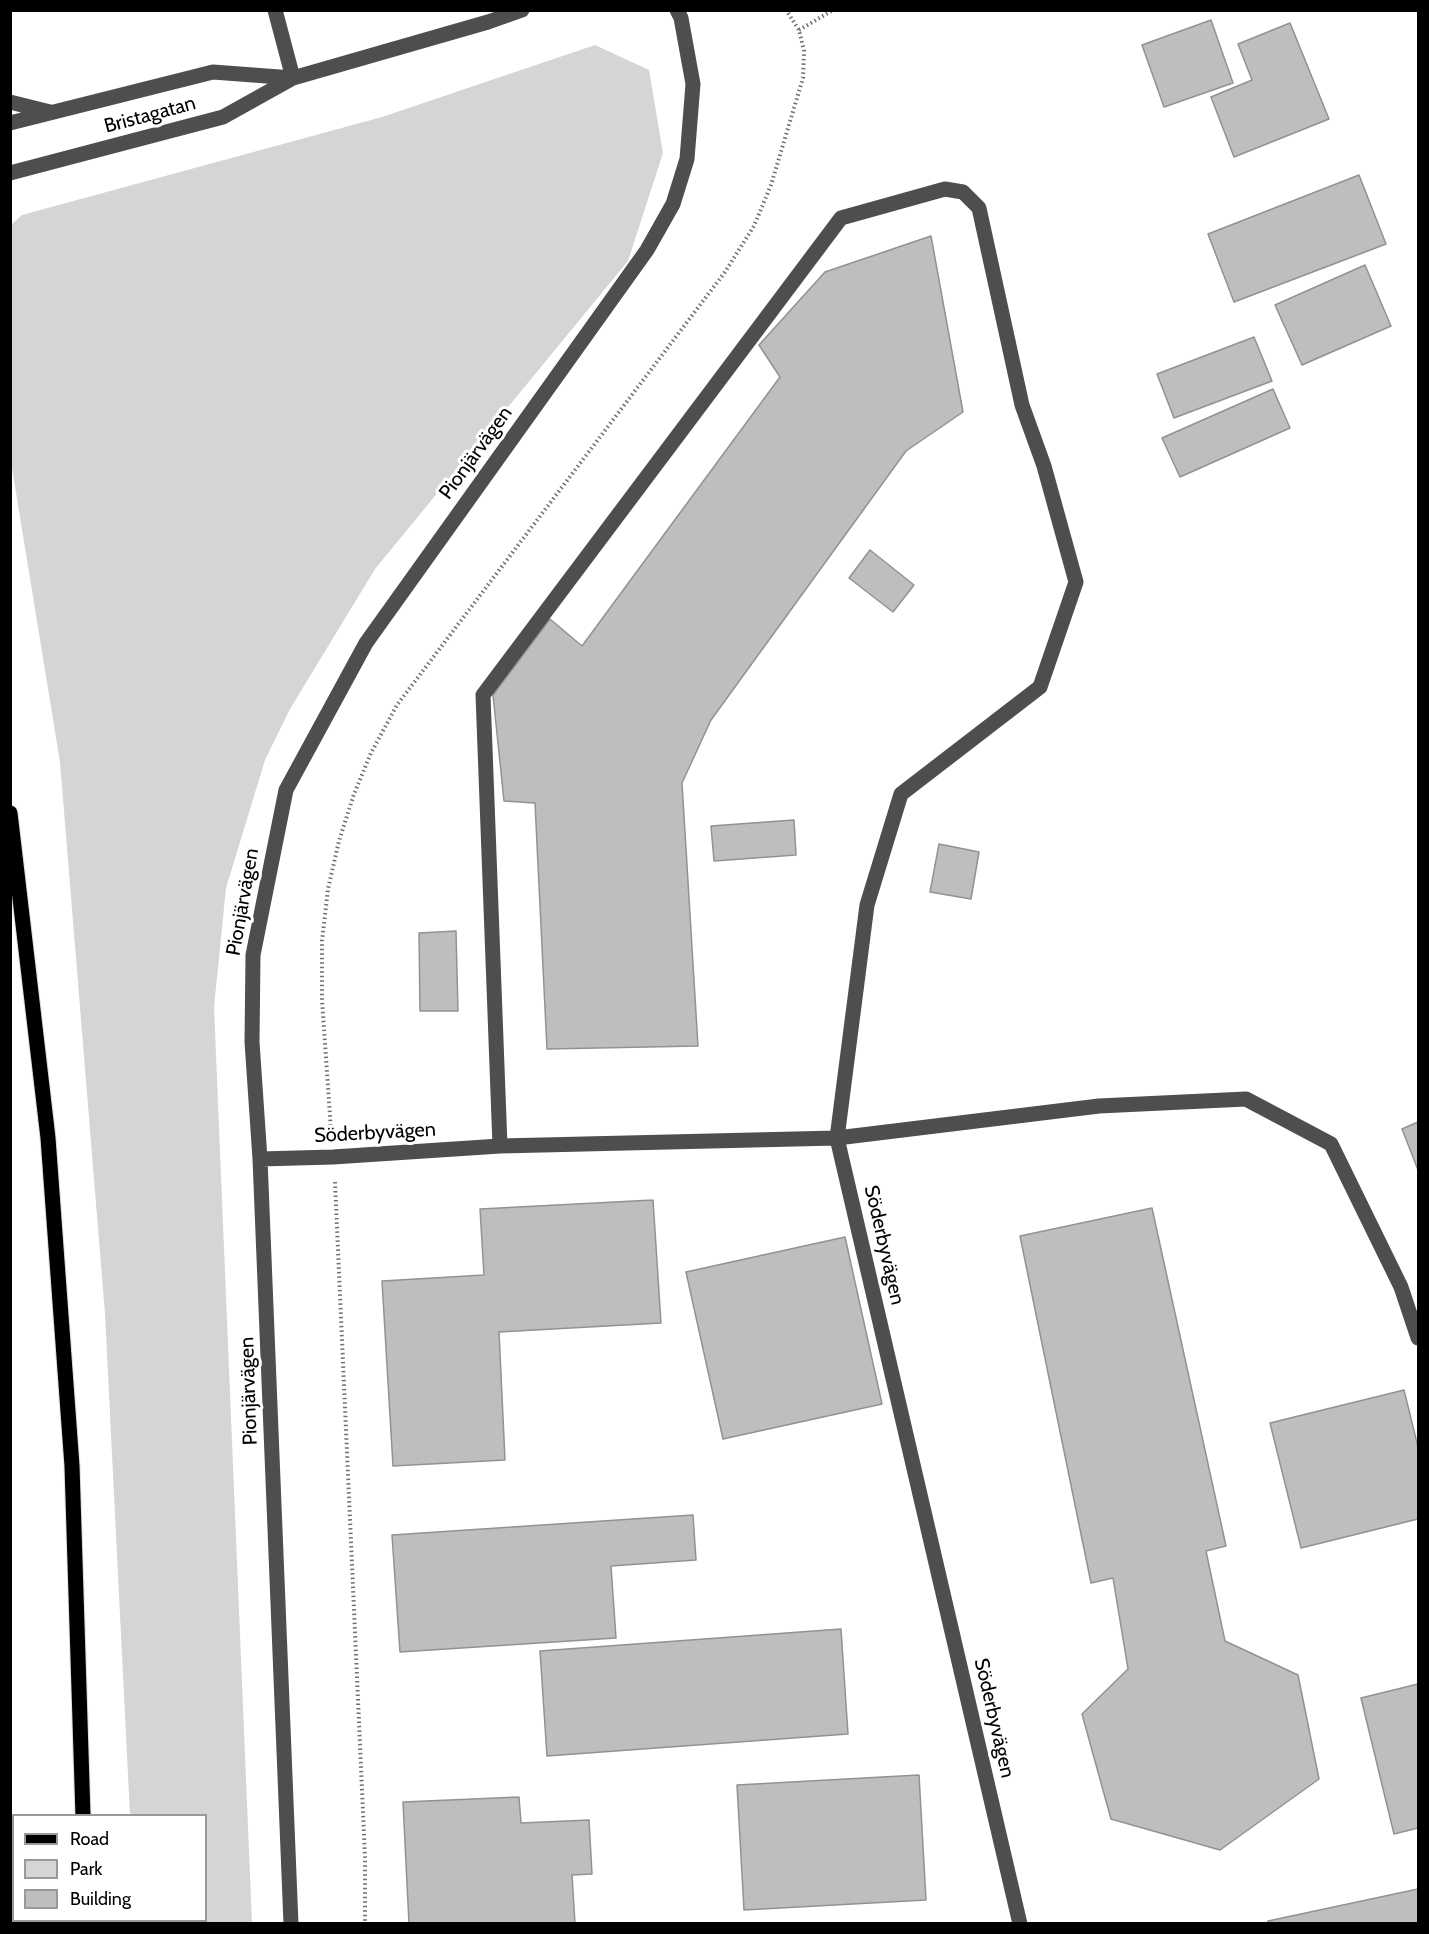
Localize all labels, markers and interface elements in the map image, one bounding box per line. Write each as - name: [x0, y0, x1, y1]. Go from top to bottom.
- street label: Bristagatan: [102, 91, 198, 139]
- street label: Pionjärvägen: [434, 402, 518, 504]
- street label: Pionjärvägen: [222, 846, 264, 958]
- street label: Söderbyvägen: [313, 1118, 437, 1148]
- street label: Söderbyvägen: [859, 1183, 909, 1307]
- street label: Pionjärvägen: [235, 1336, 263, 1446]
- street label: Söderbyvägen: [969, 1656, 1019, 1780]
- legend: [12, 1814, 207, 1922]
- text: Road: [70, 1828, 109, 1850]
- text: Park: [70, 1858, 102, 1880]
- text: Building: [70, 1888, 131, 1910]

